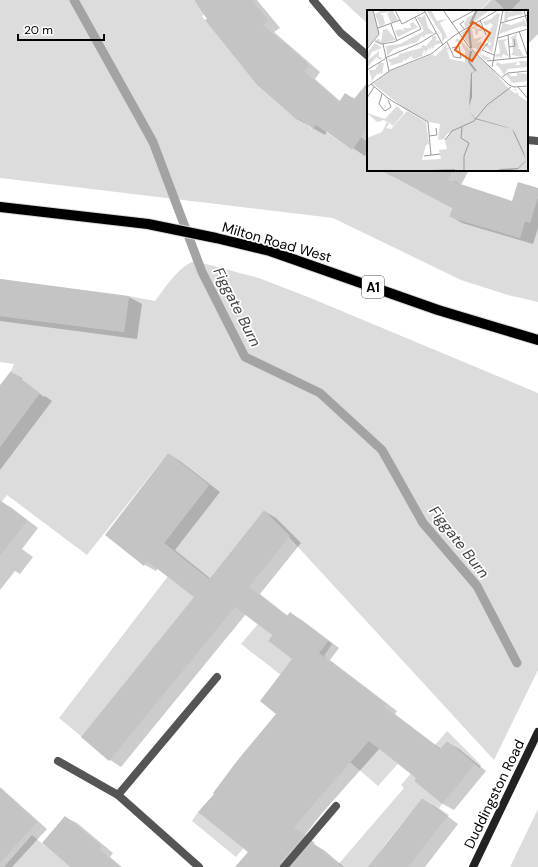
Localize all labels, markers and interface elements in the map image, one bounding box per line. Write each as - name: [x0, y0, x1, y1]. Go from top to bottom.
- inset map: [367, 10, 528, 171]
- scale bar: [18, 16, 104, 42]
- text: 20 m: [24, 22, 53, 38]
- street label: Milton Road West: [220, 218, 334, 266]
- water label: Figgate Burn: [208, 264, 266, 350]
- road number: A1: [362, 276, 384, 298]
- water label: Figgate Burn: [424, 502, 494, 583]
- street label: Duddingston Road: [460, 737, 528, 851]

